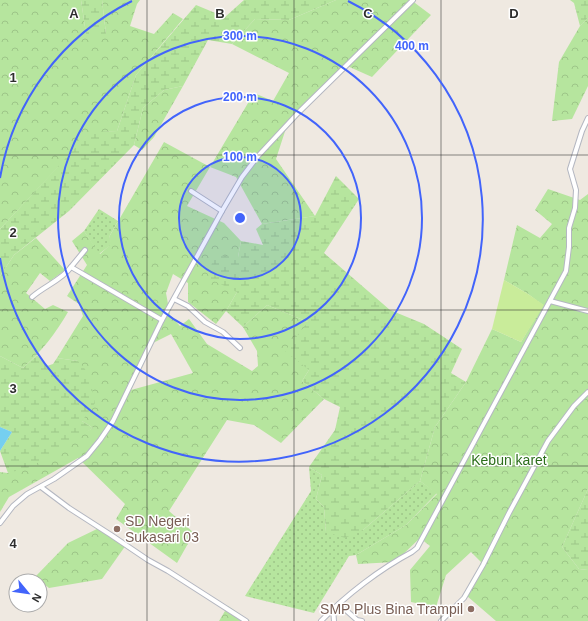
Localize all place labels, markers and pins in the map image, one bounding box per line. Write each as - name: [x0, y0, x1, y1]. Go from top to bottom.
- centre of rings: [233, 211, 247, 225]
- place label: SD Negeri Sukasari 03: [125, 513, 199, 545]
- marker: SD Negeri Sukasari 03: [112, 524, 122, 534]
- place label: SMP Plus Bina Trampil: [320, 601, 463, 617]
- marker: SMP Plus Bina Trampil: [466, 604, 476, 614]

